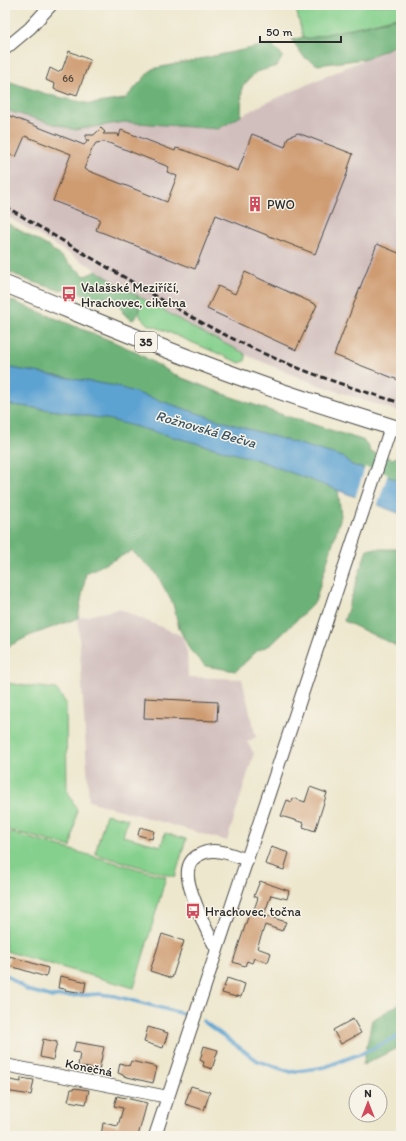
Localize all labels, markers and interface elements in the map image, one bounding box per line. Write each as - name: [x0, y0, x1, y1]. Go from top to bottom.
- scale bar: [260, 18, 341, 44]
- text: 50 m: [266, 25, 292, 39]
- house number: 66: [62, 72, 74, 85]
- building icon: PWO: [246, 195, 264, 213]
- place label: PWO: [267, 197, 295, 212]
- place label: Valašské Meziříčí, Hrachovec, cihelna: [81, 280, 186, 310]
- bus stop icon: Valašské Meziříčí, Hrachovec, cihelna: [60, 285, 78, 303]
- road number: 35: [135, 332, 157, 352]
- water label: Rožnovská Bečva: [154, 407, 259, 452]
- bus stop icon: Hrachovec, točna: [184, 902, 202, 920]
- place label: Hrachovec, točna: [205, 904, 302, 919]
- street label: Konečná: [64, 1056, 114, 1079]
- north arrow: [348, 1083, 388, 1123]
- text: N: [364, 1087, 372, 1100]

